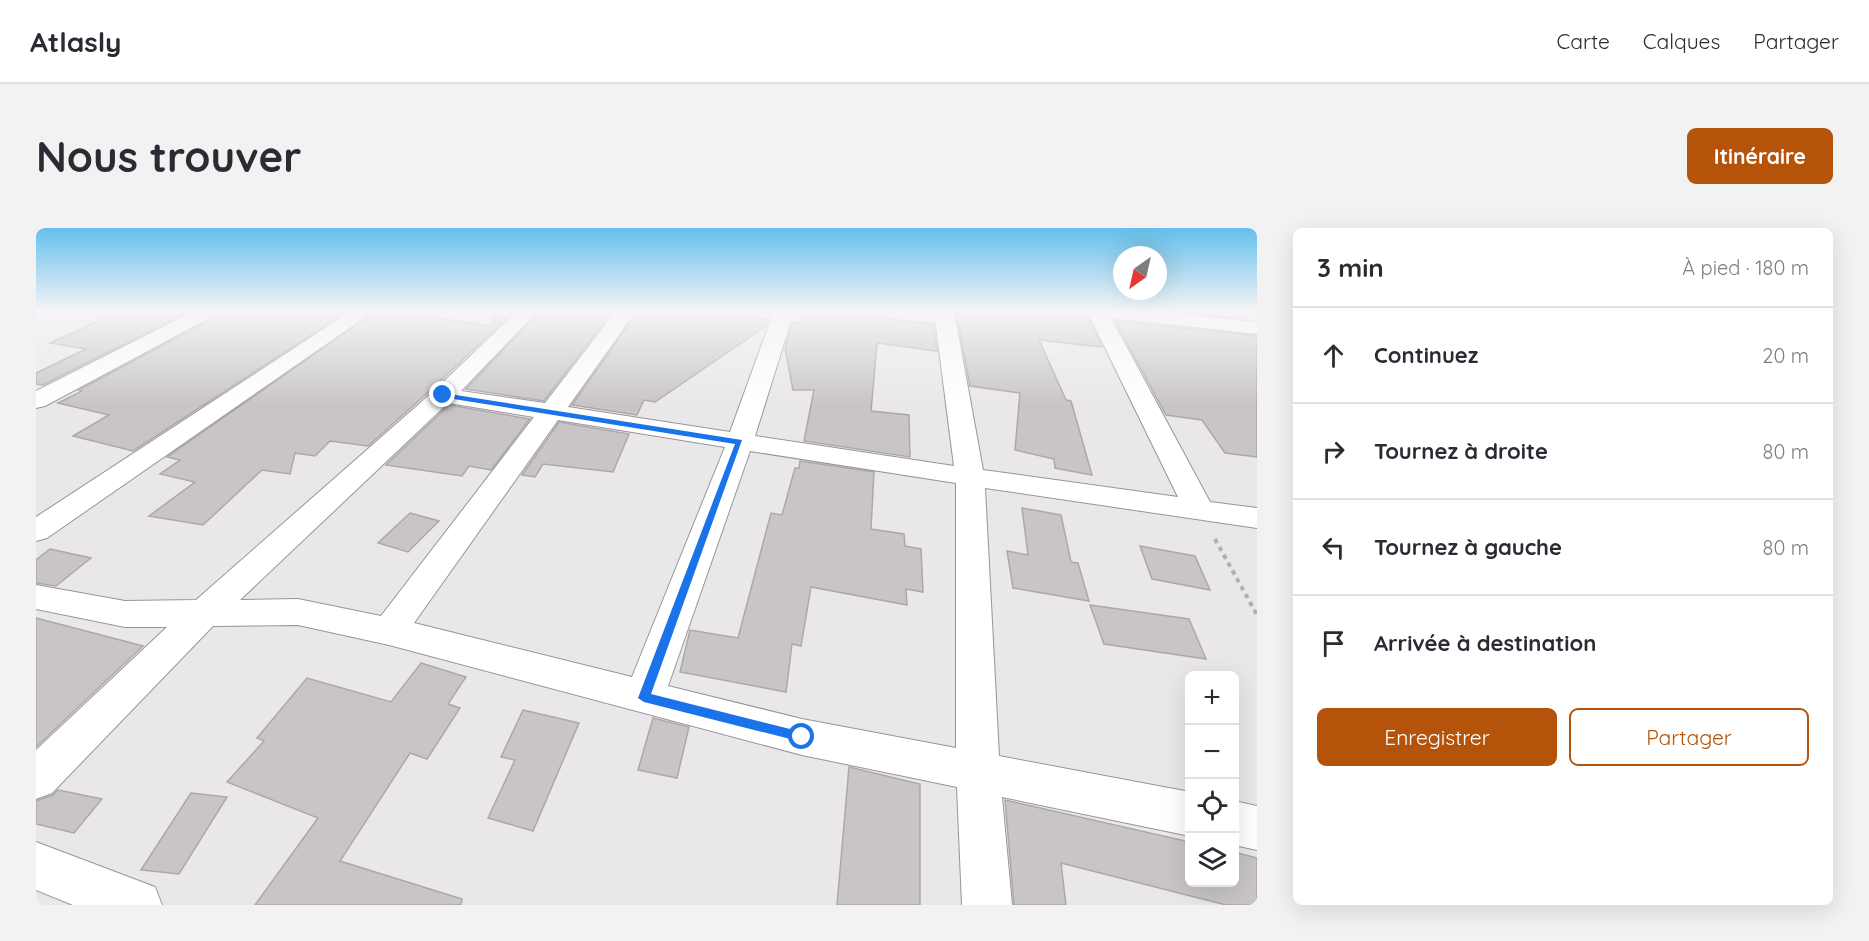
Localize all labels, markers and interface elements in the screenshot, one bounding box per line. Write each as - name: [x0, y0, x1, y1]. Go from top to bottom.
- text: Atlasly: [30, 24, 121, 59]
- text: Carte: [1556, 28, 1610, 54]
- text: Calques: [1643, 28, 1720, 54]
- text: Partager: [1753, 28, 1839, 54]
- button: Itinéraire: [1687, 128, 1833, 184]
- text: Nous trouver: [36, 130, 301, 183]
- north arrow: [1113, 246, 1167, 300]
- text: 3 min: [1317, 251, 1384, 284]
- text: À pied · 180 m: [1682, 255, 1809, 280]
- icon: ahead: [1317, 339, 1350, 372]
- text: Continuez: [1374, 341, 1478, 369]
- text: 20 m: [1762, 343, 1809, 368]
- route end: [429, 381, 455, 407]
- icon: right: [1317, 435, 1350, 468]
- text: Tournez à droite: [1374, 437, 1548, 465]
- text: 80 m: [1763, 439, 1809, 464]
- icon: left: [1317, 531, 1350, 564]
- text: Tournez à gauche: [1374, 533, 1562, 561]
- text: 80 m: [1763, 535, 1809, 560]
- icon: arrive: [1317, 627, 1350, 660]
- text: Arrivée à destination: [1374, 629, 1596, 657]
- map controls: [1185, 671, 1239, 887]
- button: +: [1185, 671, 1239, 725]
- button: Enregistrer: [1317, 708, 1557, 766]
- button: Partager: [1569, 708, 1809, 766]
- route start: [788, 723, 814, 749]
- button: −: [1185, 725, 1239, 779]
- button: locate: [1185, 779, 1239, 833]
- button: layers: [1185, 833, 1239, 887]

